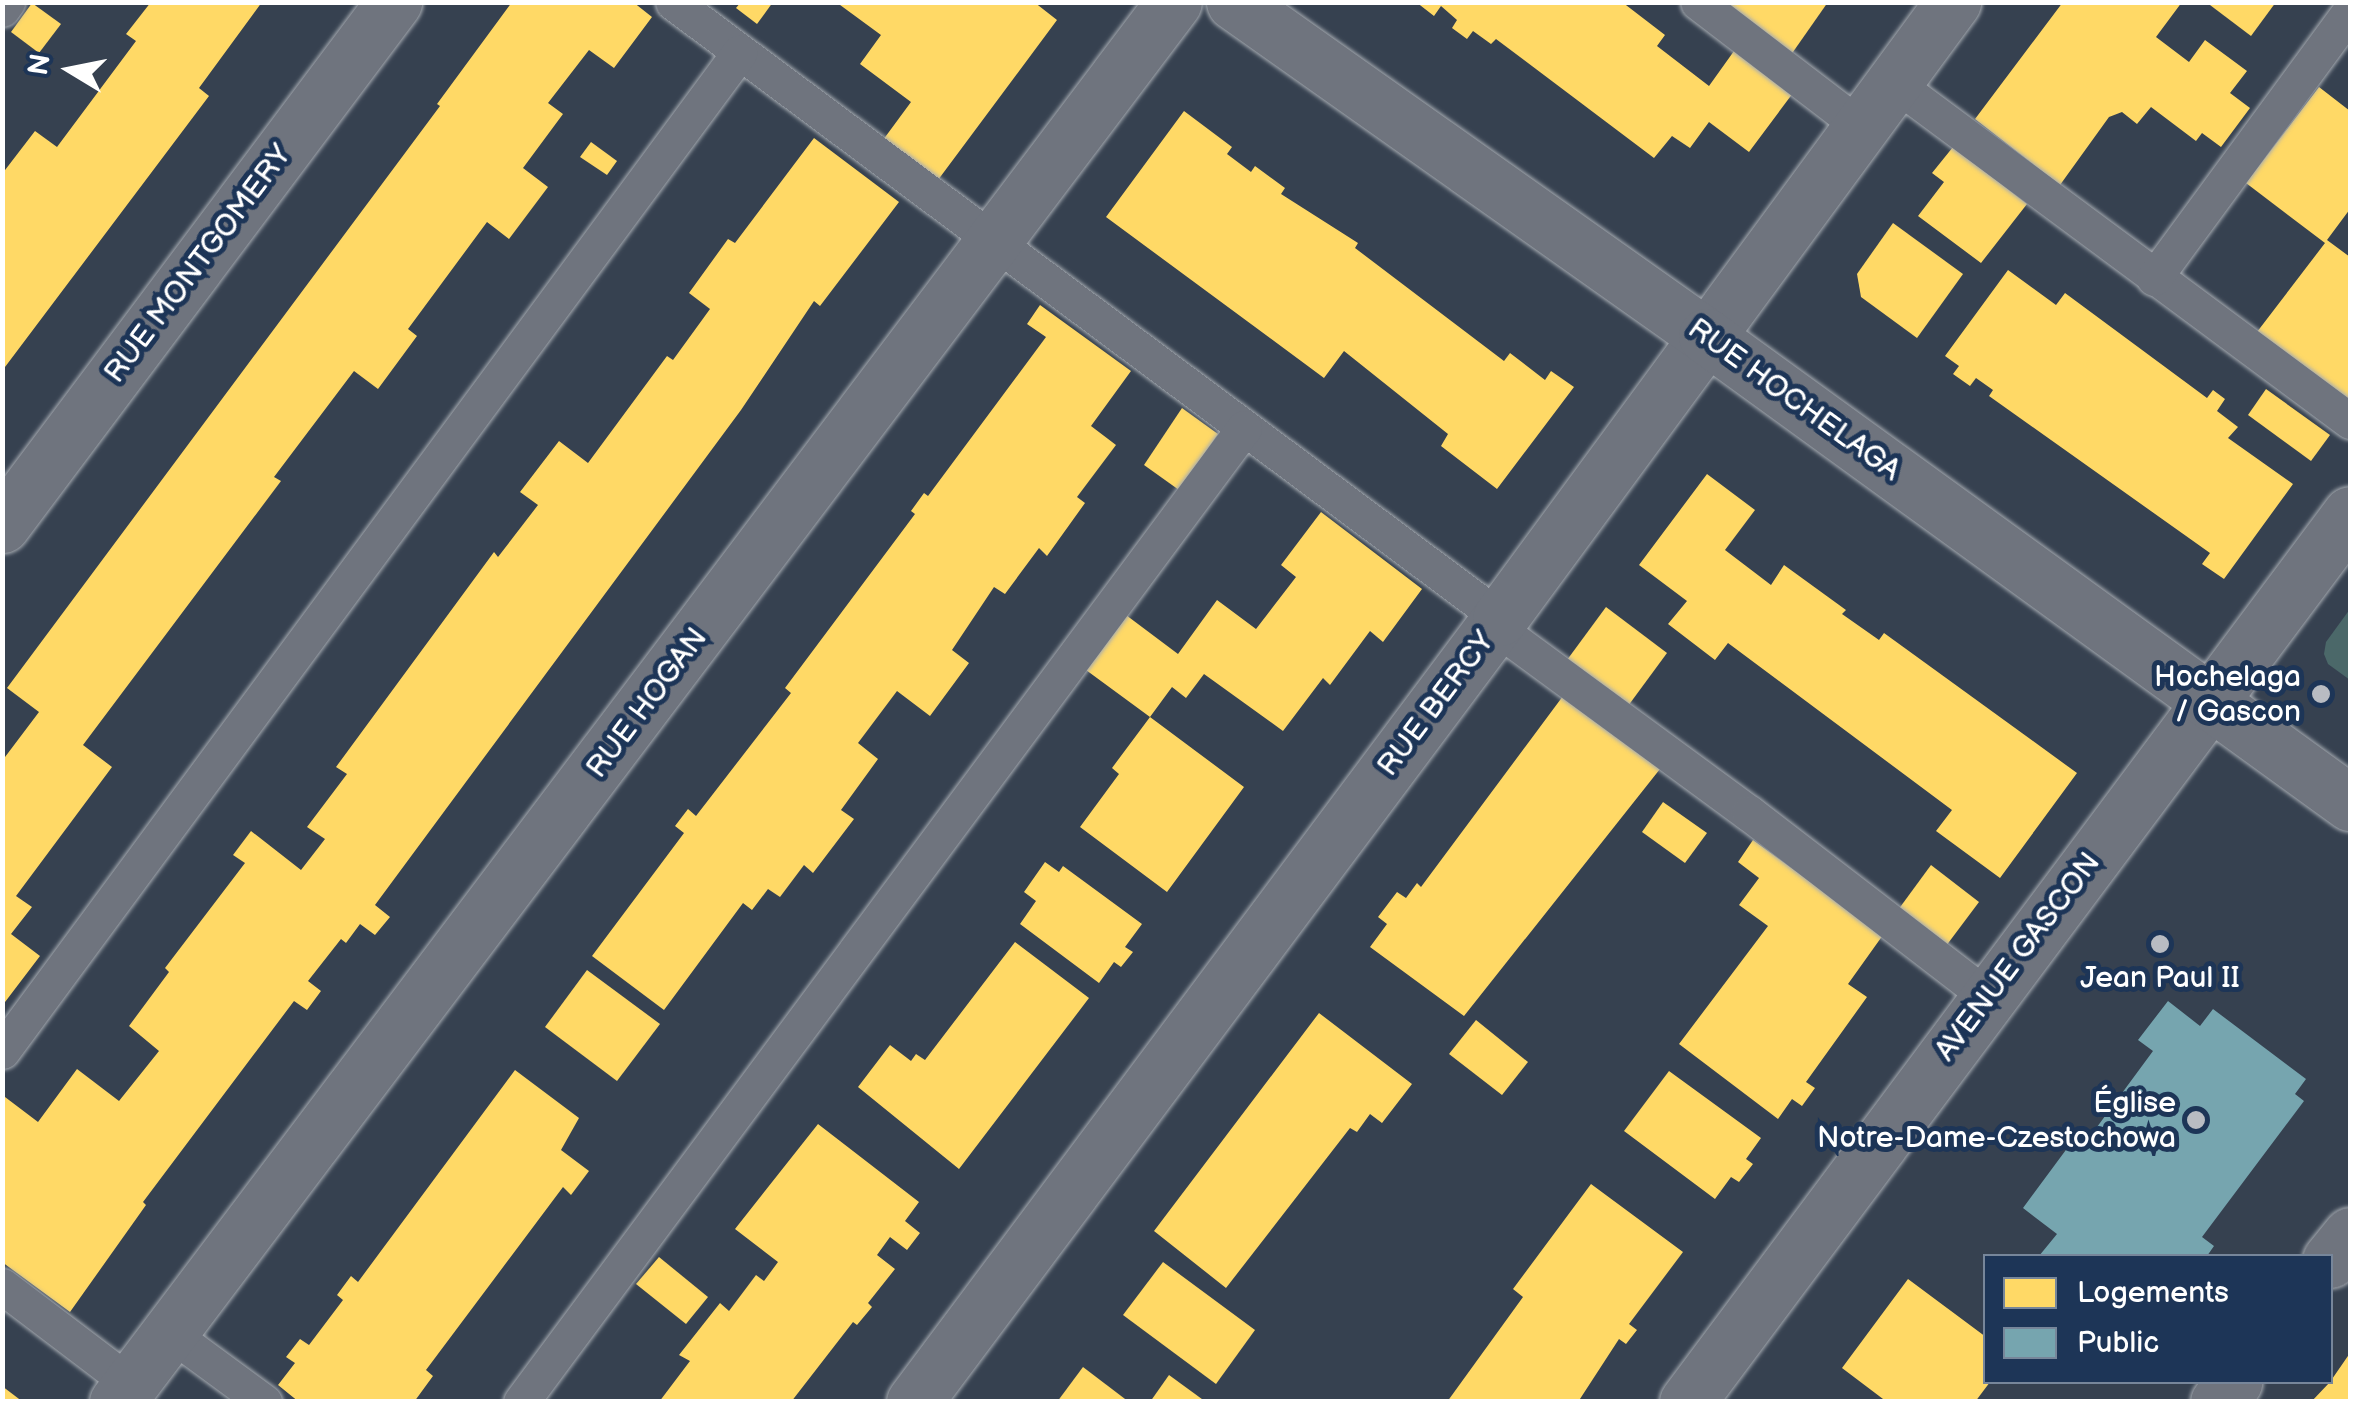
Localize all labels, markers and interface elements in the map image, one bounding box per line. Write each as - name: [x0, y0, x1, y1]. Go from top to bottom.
- north arrow: [20, 20, 120, 120]
- text: N: [22, 51, 58, 78]
- street label: RUE MONTGOMERY: [97, 138, 299, 390]
- street label: RUE HOCHELAGA: [1681, 311, 1907, 489]
- street label: RUE HOGAN: [579, 621, 715, 785]
- street label: RUE BERCY: [1370, 625, 1502, 783]
- place label: Hochelaga / Gascon: [2154, 659, 2301, 730]
- marker: Hochelaga / Gascon: [2310, 683, 2332, 705]
- street label: AVENUE GASCON: [1928, 846, 2108, 1068]
- marker: Jean Paul II: [2149, 933, 2171, 955]
- place label: Jean Paul II: [2080, 960, 2240, 996]
- place label: Église Notre-Dame-Czestochowa: [1817, 1085, 2176, 1156]
- marker: Église Notre-Dame-Czestochowa: [2185, 1109, 2207, 1131]
- legend: [1983, 1254, 2333, 1384]
- text: Logements: [2077, 1275, 2229, 1311]
- text: Public: [2077, 1325, 2159, 1361]

